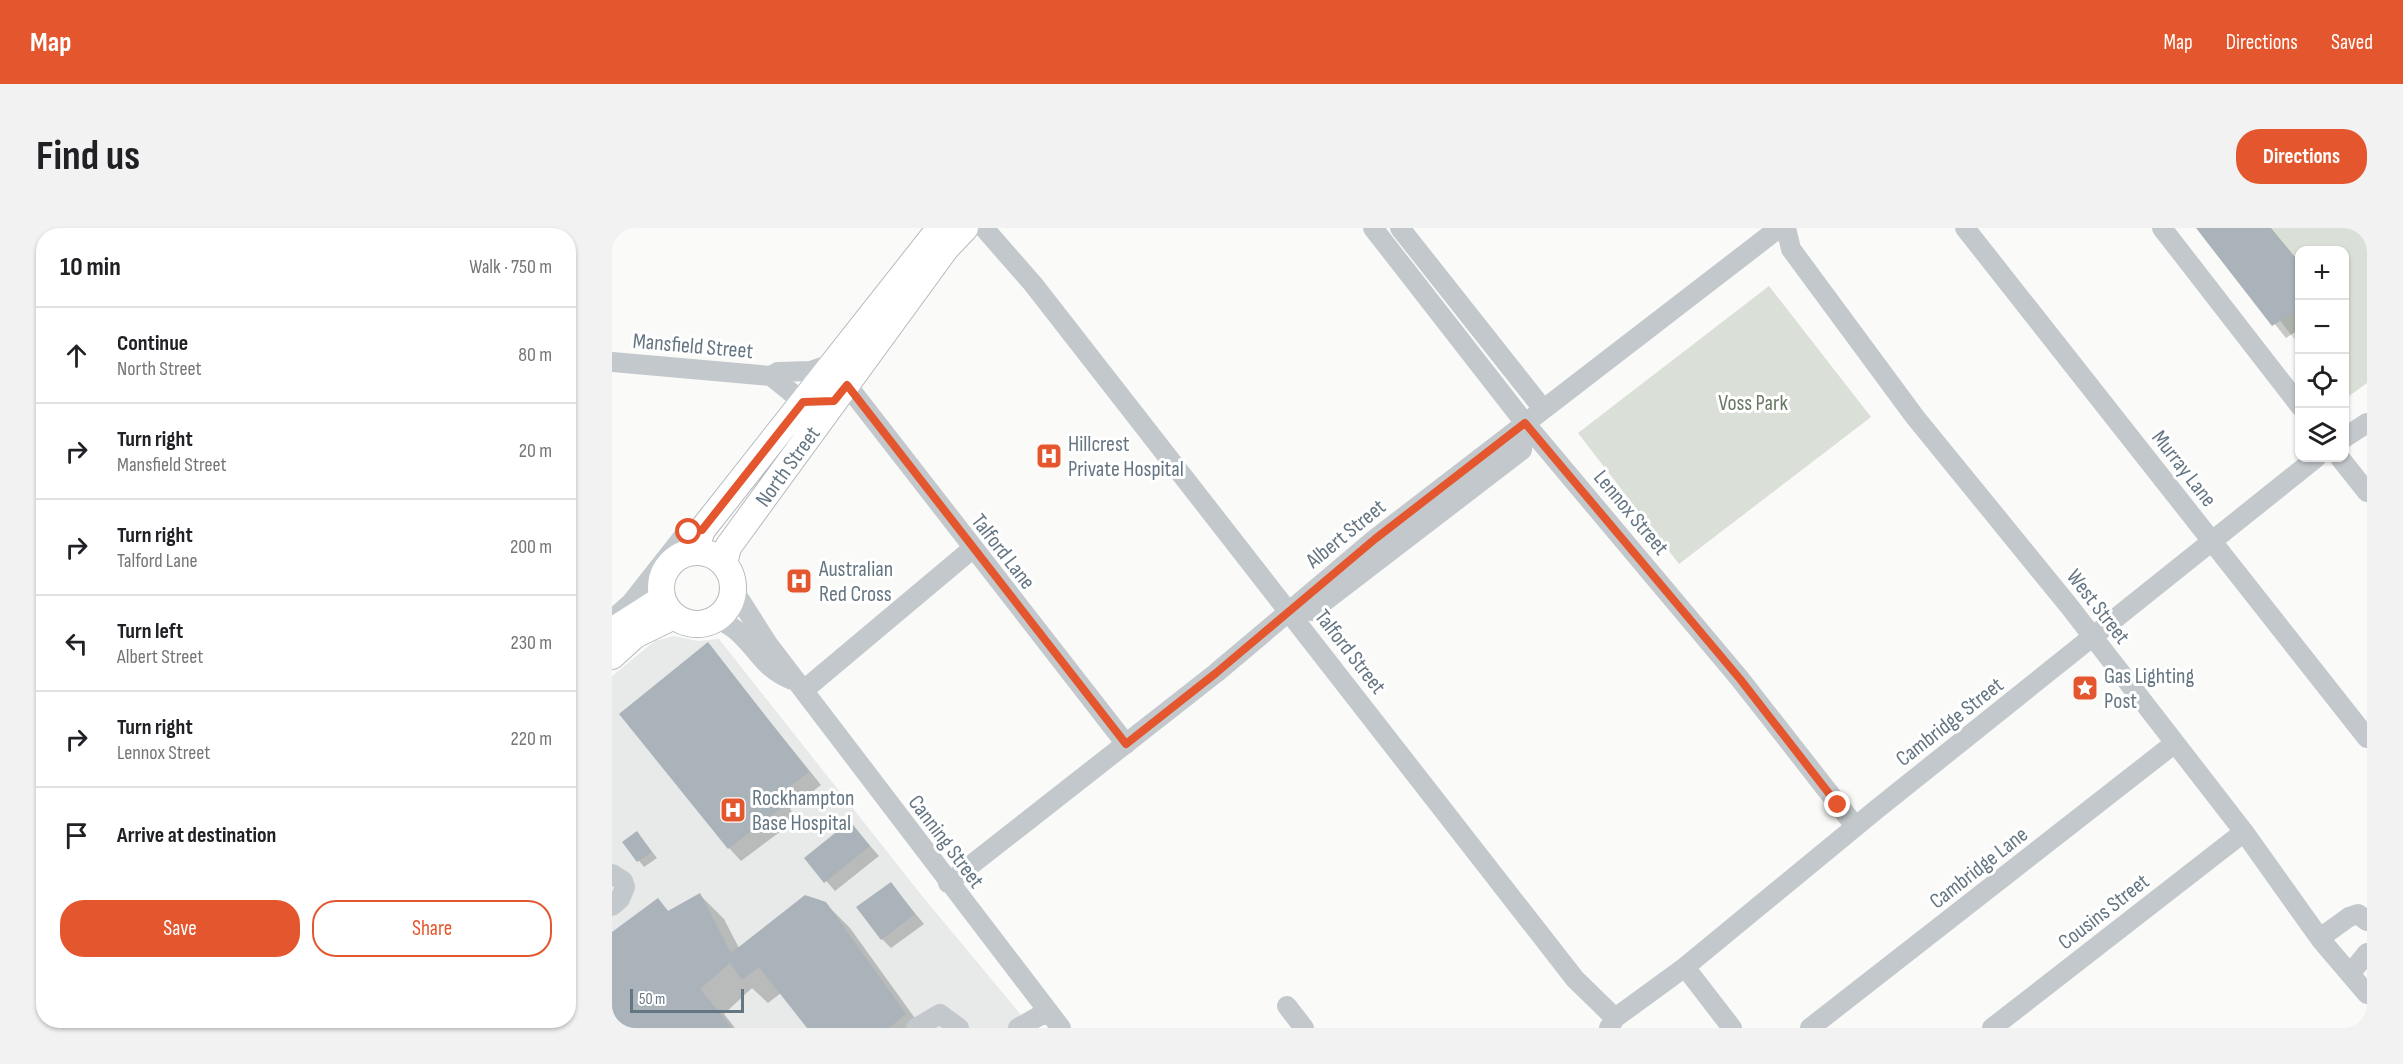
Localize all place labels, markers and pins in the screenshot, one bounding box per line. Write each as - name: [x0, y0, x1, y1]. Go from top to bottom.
- place label: Hillcrest Private Hospital: [1068, 431, 1184, 483]
- hospital icon: Hillcrest Private Hospital: [1034, 441, 1064, 471]
- place label: Australian Red Cross: [818, 556, 893, 608]
- hospital icon: Australian Red Cross: [784, 566, 814, 596]
- place label: Gas Lighting Post: [2104, 663, 2195, 715]
- place icon: Gas Lighting Post: [2070, 673, 2100, 703]
- place label: Rockhampton Base Hospital: [752, 785, 854, 837]
- hospital icon: Rockhampton Base Hospital: [718, 795, 748, 825]

